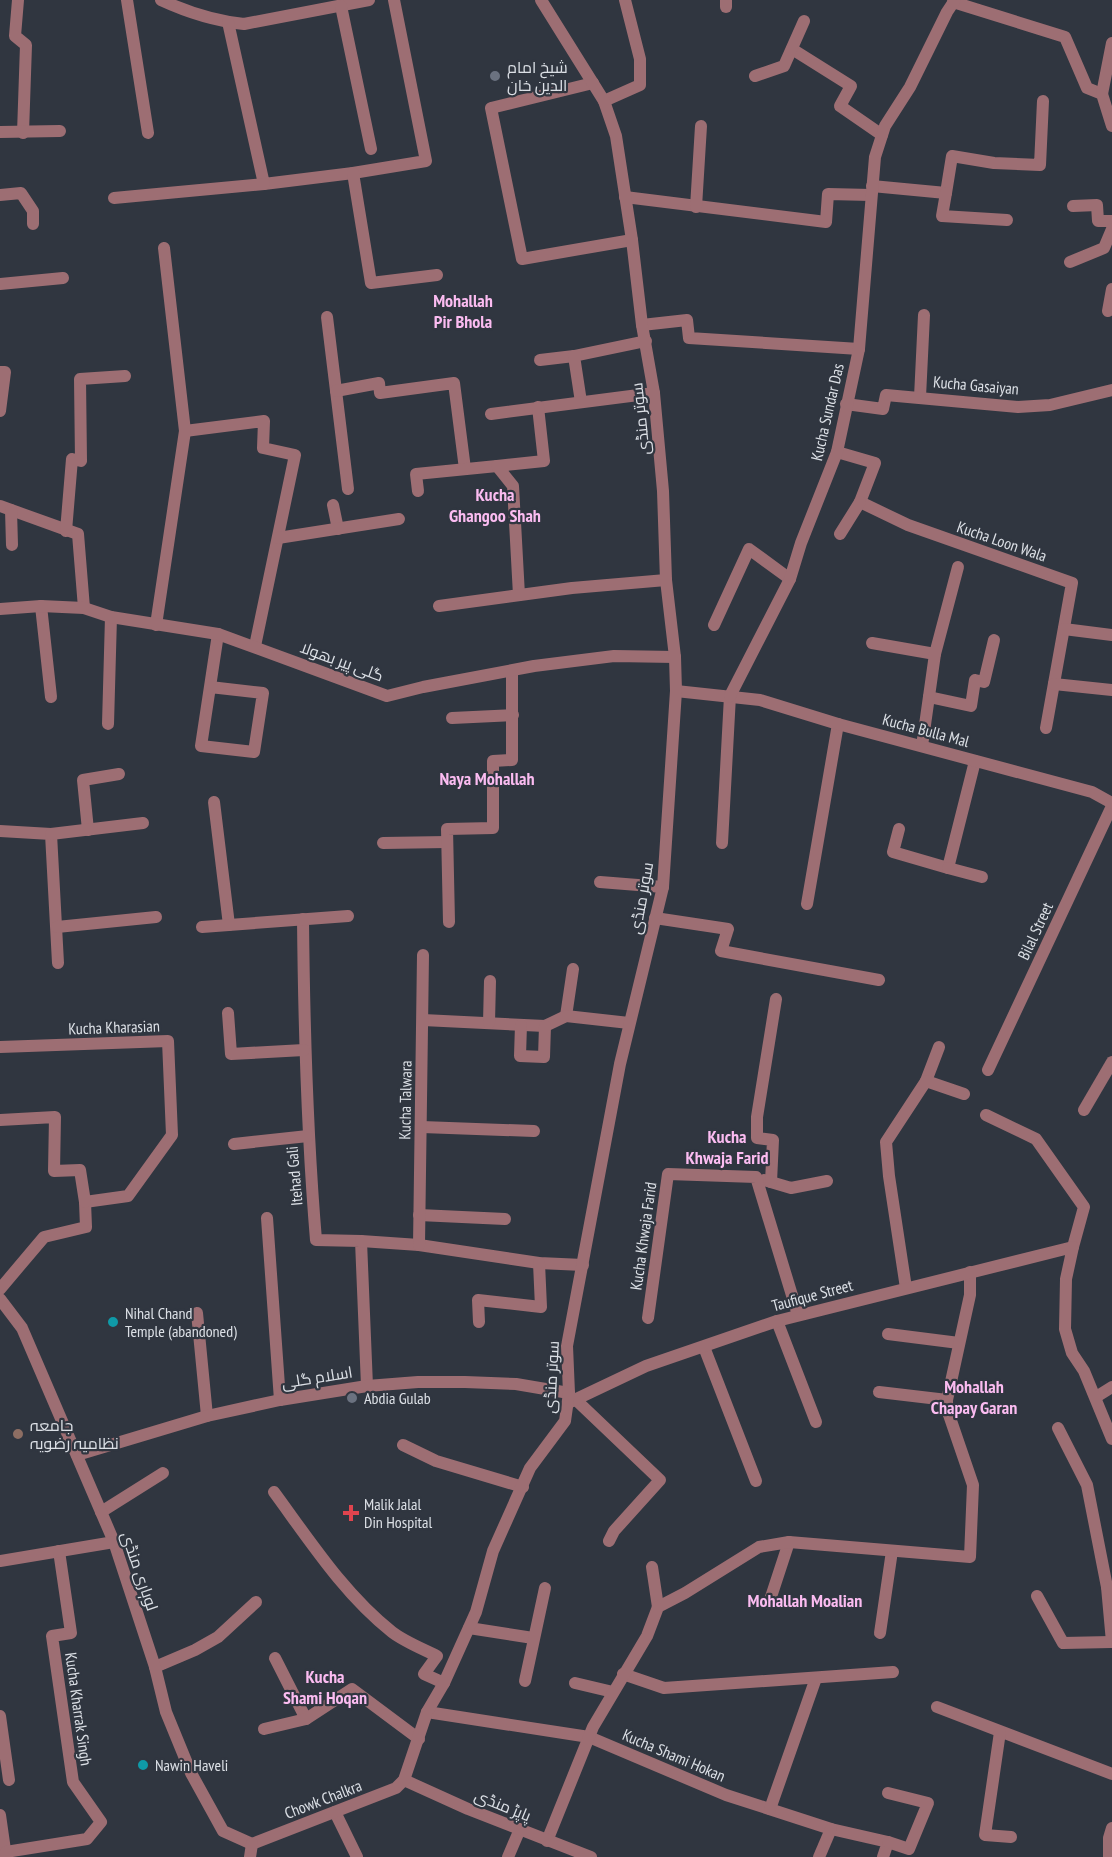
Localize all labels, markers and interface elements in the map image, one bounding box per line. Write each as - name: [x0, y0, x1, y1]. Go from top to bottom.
- place label: شیخ امام الدین خان: [507, 57, 568, 96]
- marker: شیخ امام الدین خان: [488, 69, 502, 83]
- district label: Mohallah Pir Bhola: [433, 289, 493, 333]
- street label: Kucha Sundar Das: [806, 361, 848, 463]
- street label: Kucha Gasaiyan: [932, 371, 1020, 399]
- street label: سوتر منڈی: [626, 382, 655, 456]
- district label: Kucha Ghangoo Shah: [449, 483, 541, 527]
- street label: Kucha Loon Wala: [954, 516, 1050, 566]
- street label: گلی پیر بھولا: [297, 637, 386, 687]
- street label: Kucha Bulla Mal: [880, 709, 972, 751]
- district label: Naya Mohallah: [439, 767, 535, 790]
- street label: سوتر منڈی: [625, 860, 658, 936]
- street label: Bilal Street: [1013, 898, 1057, 963]
- street label: Kucha Kharasian: [68, 1015, 160, 1039]
- street label: Kucha Talwara: [394, 1060, 416, 1140]
- district label: Kucha Khwaja Farid: [685, 1125, 769, 1169]
- street label: Itehad Gali: [281, 1145, 307, 1207]
- street label: Kucha Khwaja Farid: [626, 1181, 660, 1291]
- street label: Taufique Street: [769, 1274, 855, 1315]
- place label: Nihal Chand Temple (abandoned): [125, 1303, 237, 1341]
- marker: Nihal Chand Temple (abandoned): [106, 1315, 120, 1329]
- street label: سوتر منڈی: [539, 1340, 564, 1414]
- street label: اسلام گلی: [280, 1362, 354, 1394]
- district label: Mohallah Chapay Garan: [931, 1375, 1017, 1419]
- place label: Abdia Gulab: [364, 1388, 431, 1408]
- marker: Abdia Gulab: [345, 1391, 359, 1405]
- place label: جامعہ نظامیہ رضویہ: [30, 1415, 119, 1453]
- marker: جامعہ نظامیہ رضویہ: [11, 1427, 25, 1441]
- place label: Malik Jalal Din Hospital: [364, 1494, 432, 1532]
- marker: Malik Jalal Din Hospital: [342, 1504, 360, 1522]
- street label: لوہاری منڈی: [116, 1529, 163, 1614]
- district label: Mohallah Moalian: [748, 1589, 862, 1612]
- street label: Kucha Kharrak Singh: [61, 1651, 97, 1767]
- district label: Kucha Shami Hoqan: [283, 1665, 367, 1709]
- street label: Kucha Shami Hokan: [620, 1724, 728, 1786]
- place label: Nawin Haveli: [155, 1755, 228, 1775]
- marker: Nawin Haveli: [136, 1758, 150, 1772]
- street label: Chowk Chalkra: [281, 1775, 365, 1823]
- street label: پاپڑ منڈی: [471, 1785, 535, 1828]

